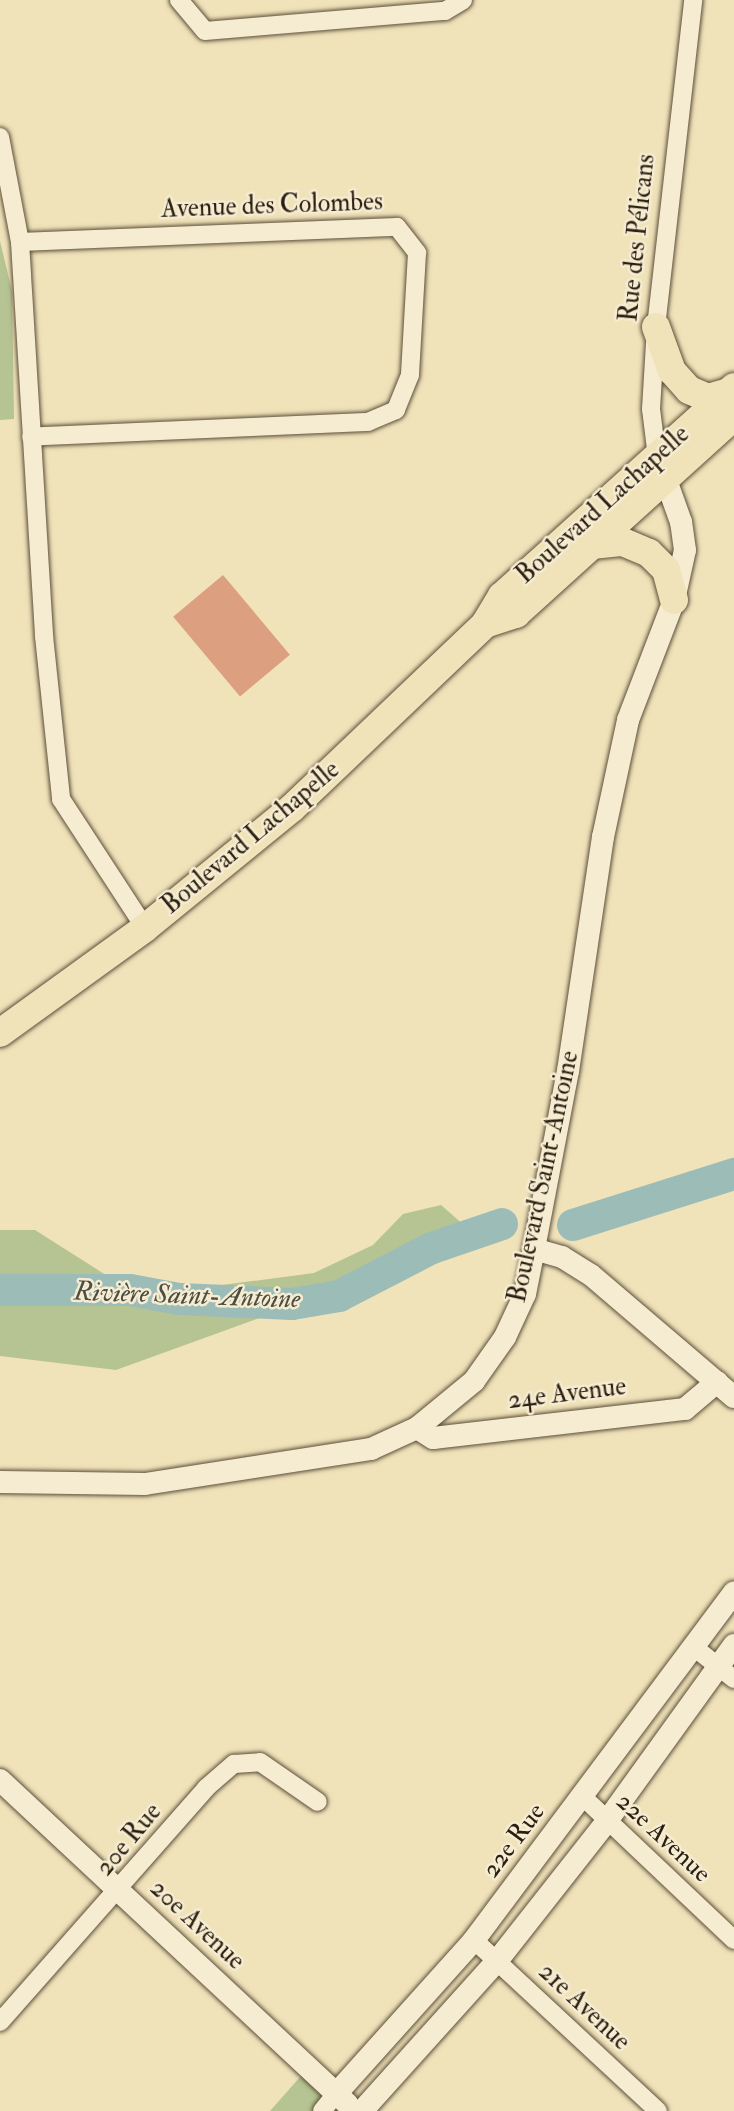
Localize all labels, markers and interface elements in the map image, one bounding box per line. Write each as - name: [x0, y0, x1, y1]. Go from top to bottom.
- street label: Rue des Pélicans: [614, 153, 662, 323]
- street label: Avenue des Colombes: [161, 187, 383, 225]
- street label: Boulevard Lachapelle: [510, 419, 696, 591]
- street label: Boulevard Lachapelle: [156, 755, 346, 921]
- street label: Boulevard Saint-Antoine: [502, 1048, 586, 1306]
- water label: Rivière Saint-Antoine: [73, 1275, 301, 1315]
- street label: 24e Avenue: [506, 1371, 628, 1417]
- street label: 22e Avenue: [609, 1786, 717, 1890]
- street label: 20e Rue: [90, 1797, 168, 1883]
- street label: 22e Rue: [476, 1798, 552, 1884]
- street label: 20e Avenue: [143, 1873, 251, 1977]
- street label: 21e Avenue: [532, 1957, 636, 2057]

